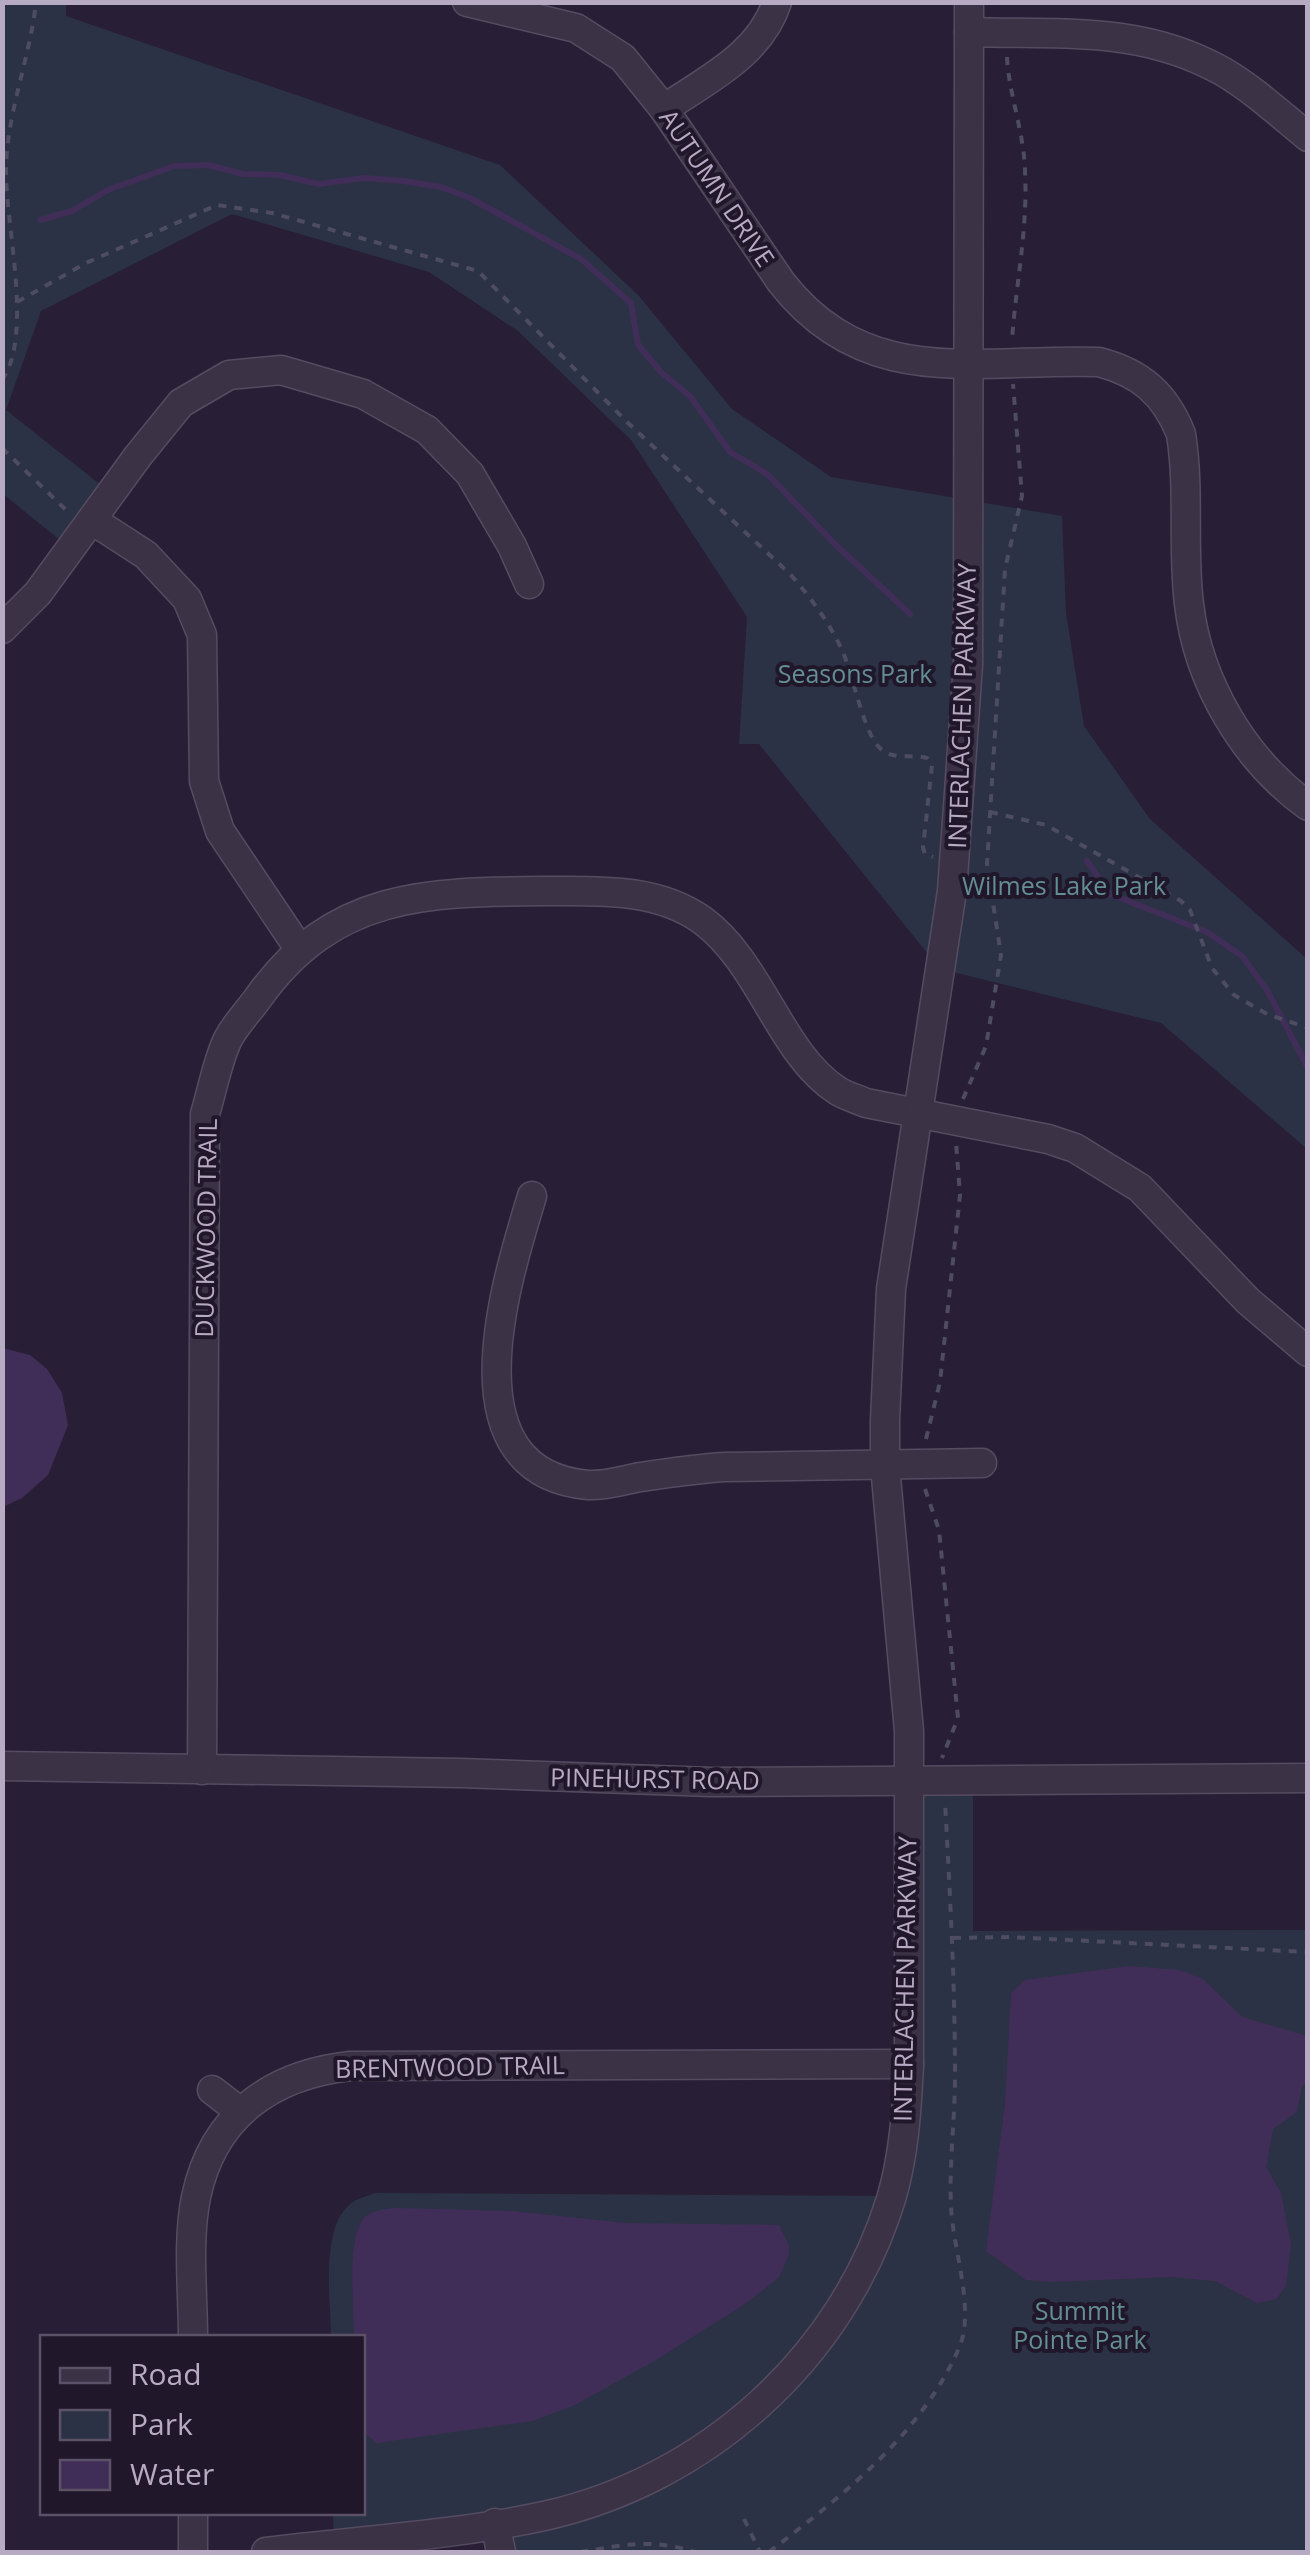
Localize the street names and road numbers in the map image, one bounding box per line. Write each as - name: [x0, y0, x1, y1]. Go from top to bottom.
- street label: AUTUMN DRIVE: [653, 102, 783, 273]
- street label: INTERLACHEN PARKWAY: [939, 563, 983, 849]
- street label: DUCKWOOD TRAIL: [186, 1118, 224, 1338]
- street label: PINEHURST ROAD: [550, 1759, 760, 1797]
- street label: INTERLACHEN PARKWAY: [885, 1836, 923, 2122]
- street label: BRENTWOOD TRAIL: [335, 2047, 565, 2085]

